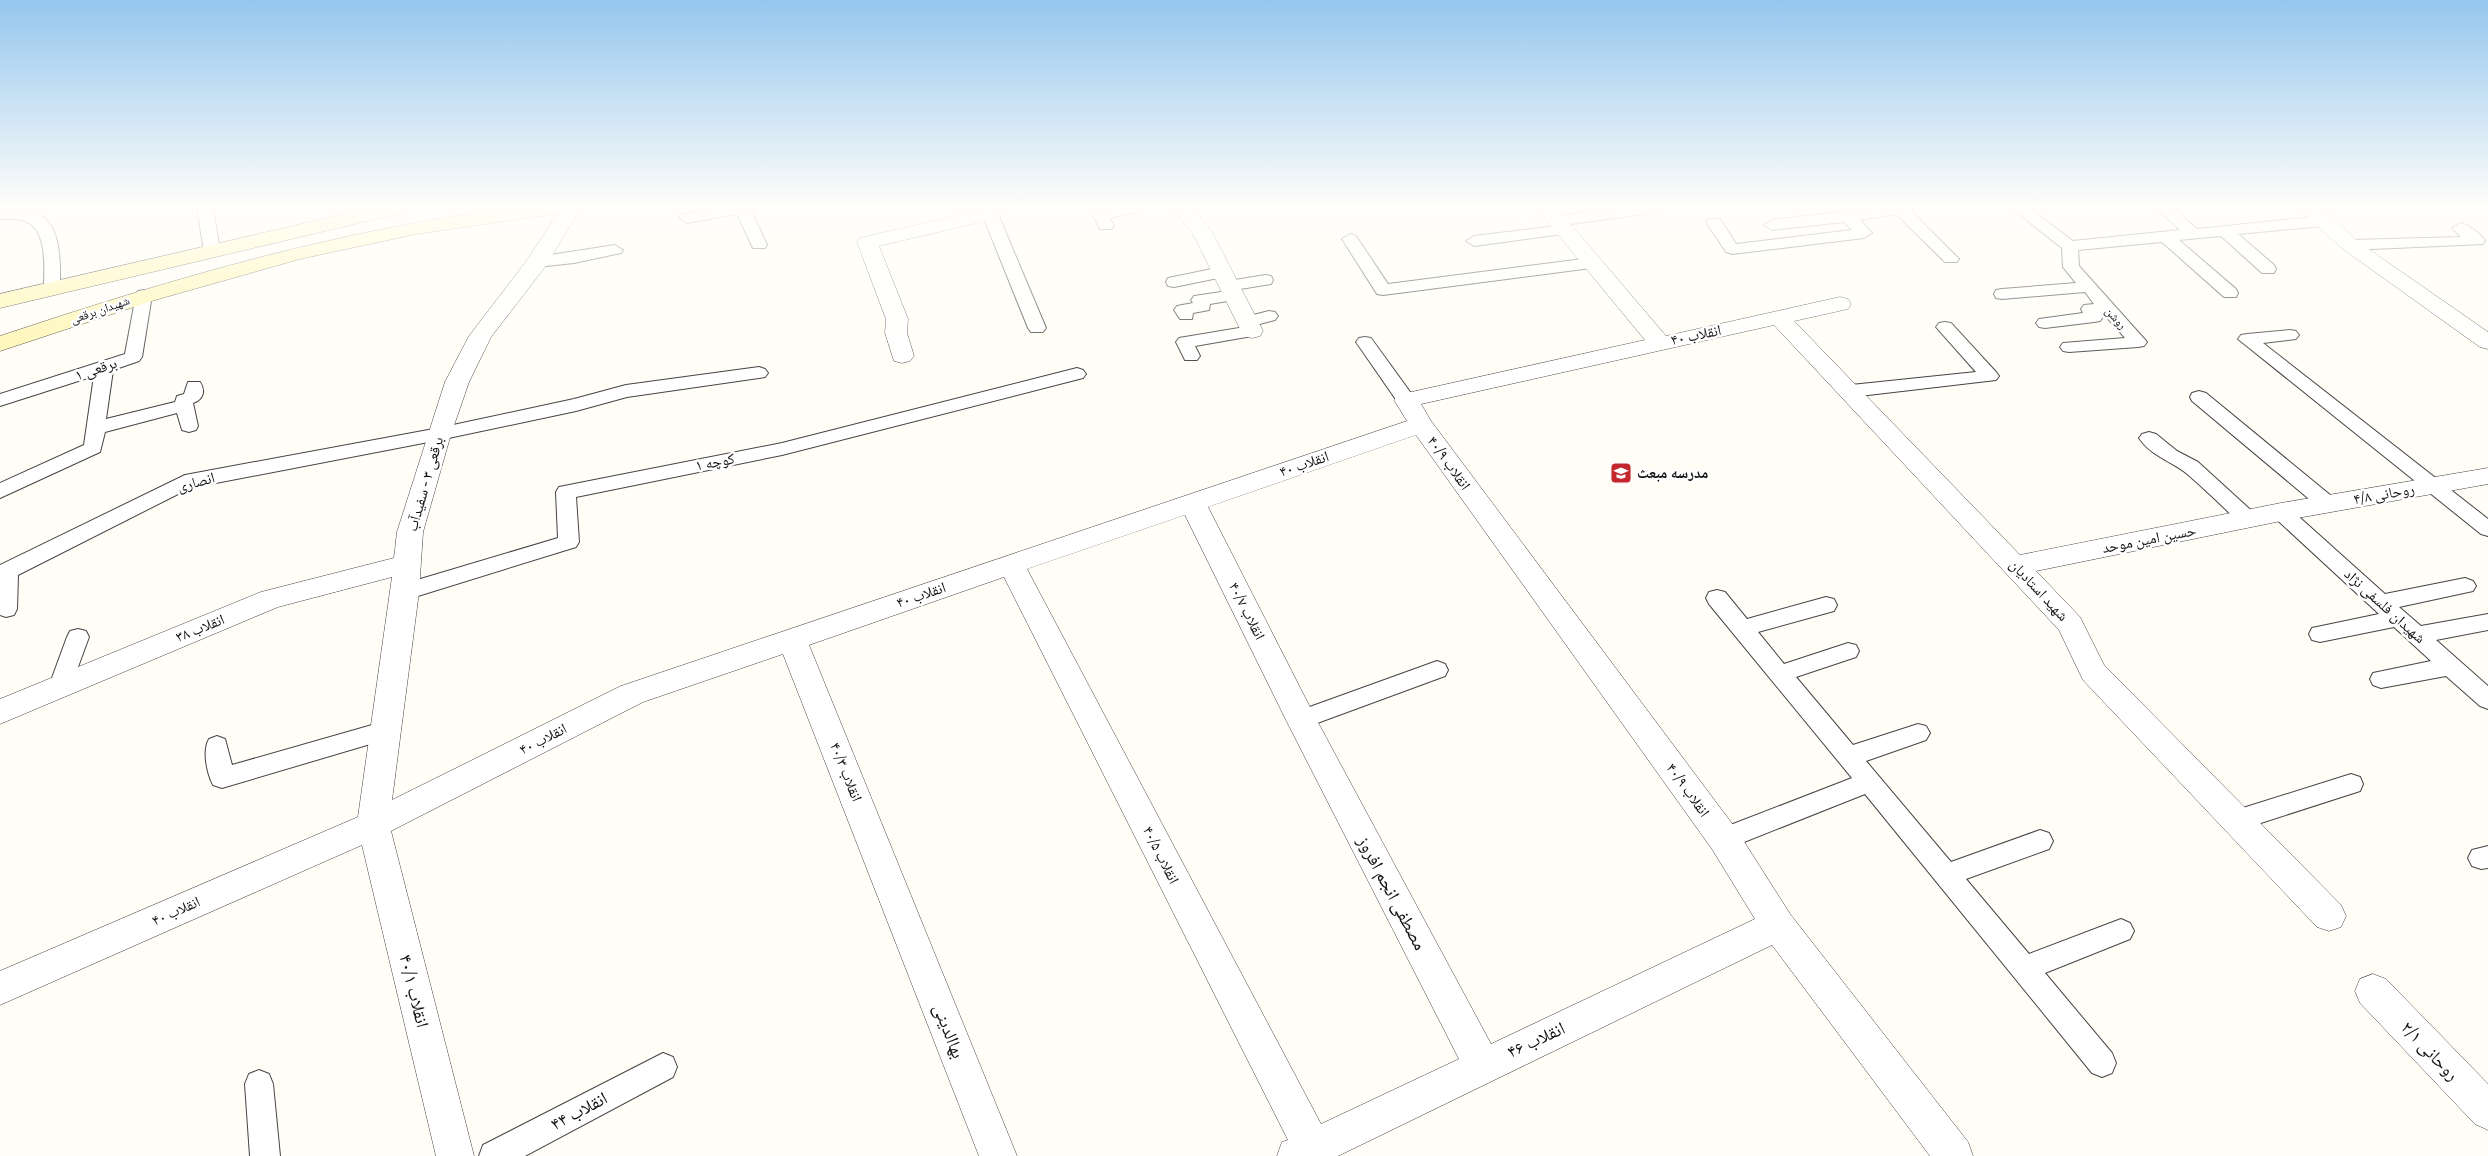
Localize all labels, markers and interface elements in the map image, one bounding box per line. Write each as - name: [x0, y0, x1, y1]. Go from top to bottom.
- street label: شهیدان برقعی: [68, 291, 133, 331]
- street label: روشن: [2099, 303, 2131, 336]
- street label: انقلاب ۴۰: [1669, 319, 1724, 355]
- street label: برقعی ۱: [72, 352, 121, 390]
- street label: انقلاب ۴۰/۹: [1419, 431, 1476, 497]
- street label: برقعی ۳ - سفیدآب: [401, 434, 453, 535]
- street label: انقلاب ۴۰: [1276, 445, 1333, 486]
- street label: کوچه ۱: [693, 447, 737, 481]
- school or university icon: مدرسه مبعث: [1609, 461, 1633, 485]
- place label: مدرسه مبعث: [1637, 462, 1708, 488]
- street label: انصاری: [175, 466, 218, 501]
- street label: روحانی ۴/۸: [2352, 478, 2417, 514]
- street label: حسین امین موحد: [2100, 519, 2199, 563]
- street label: شهید استادیان: [2001, 554, 2074, 629]
- street label: شهیدان فلسفی نژاد: [2337, 563, 2431, 652]
- street label: انقلاب ۴۰: [893, 576, 950, 617]
- street label: انقلاب ۴۰/۷: [1220, 578, 1271, 645]
- street label: انقلاب ۳۸: [172, 608, 229, 651]
- street label: انقلاب ۴۰: [515, 718, 573, 764]
- street label: انقلاب ۴۰/۳: [820, 739, 868, 806]
- street label: انقلاب ۴۰/۹: [1658, 758, 1715, 824]
- street label: انقلاب ۴۰/۵: [1134, 822, 1185, 889]
- street label: مصطفی انجم افروز: [1347, 830, 1433, 957]
- street label: انقلاب ۴۰: [148, 891, 205, 935]
- street label: انقلاب ۴۰/۱: [388, 952, 436, 1031]
- street label: بهاالدینی: [923, 1000, 971, 1064]
- street label: انقلاب ۴۶: [1503, 1015, 1571, 1068]
- street label: روحانی ۲/۱: [2392, 1015, 2465, 1089]
- street label: انقلاب ۴۴: [546, 1085, 614, 1140]

